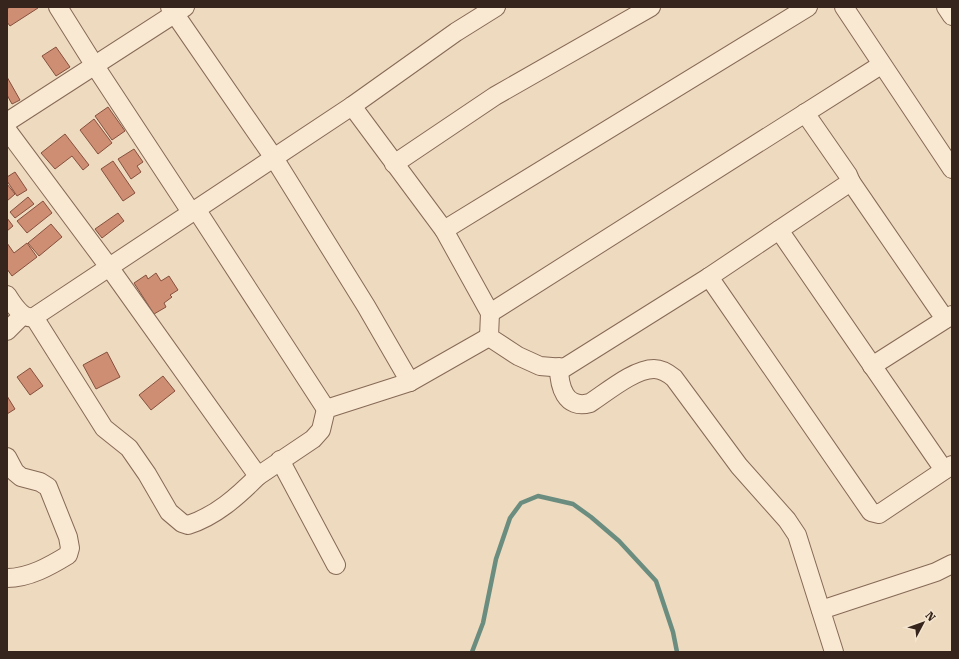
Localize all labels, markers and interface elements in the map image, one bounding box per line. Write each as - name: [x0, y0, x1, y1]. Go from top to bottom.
- north arrow: [903, 603, 943, 643]
- text: N: [922, 609, 938, 625]

